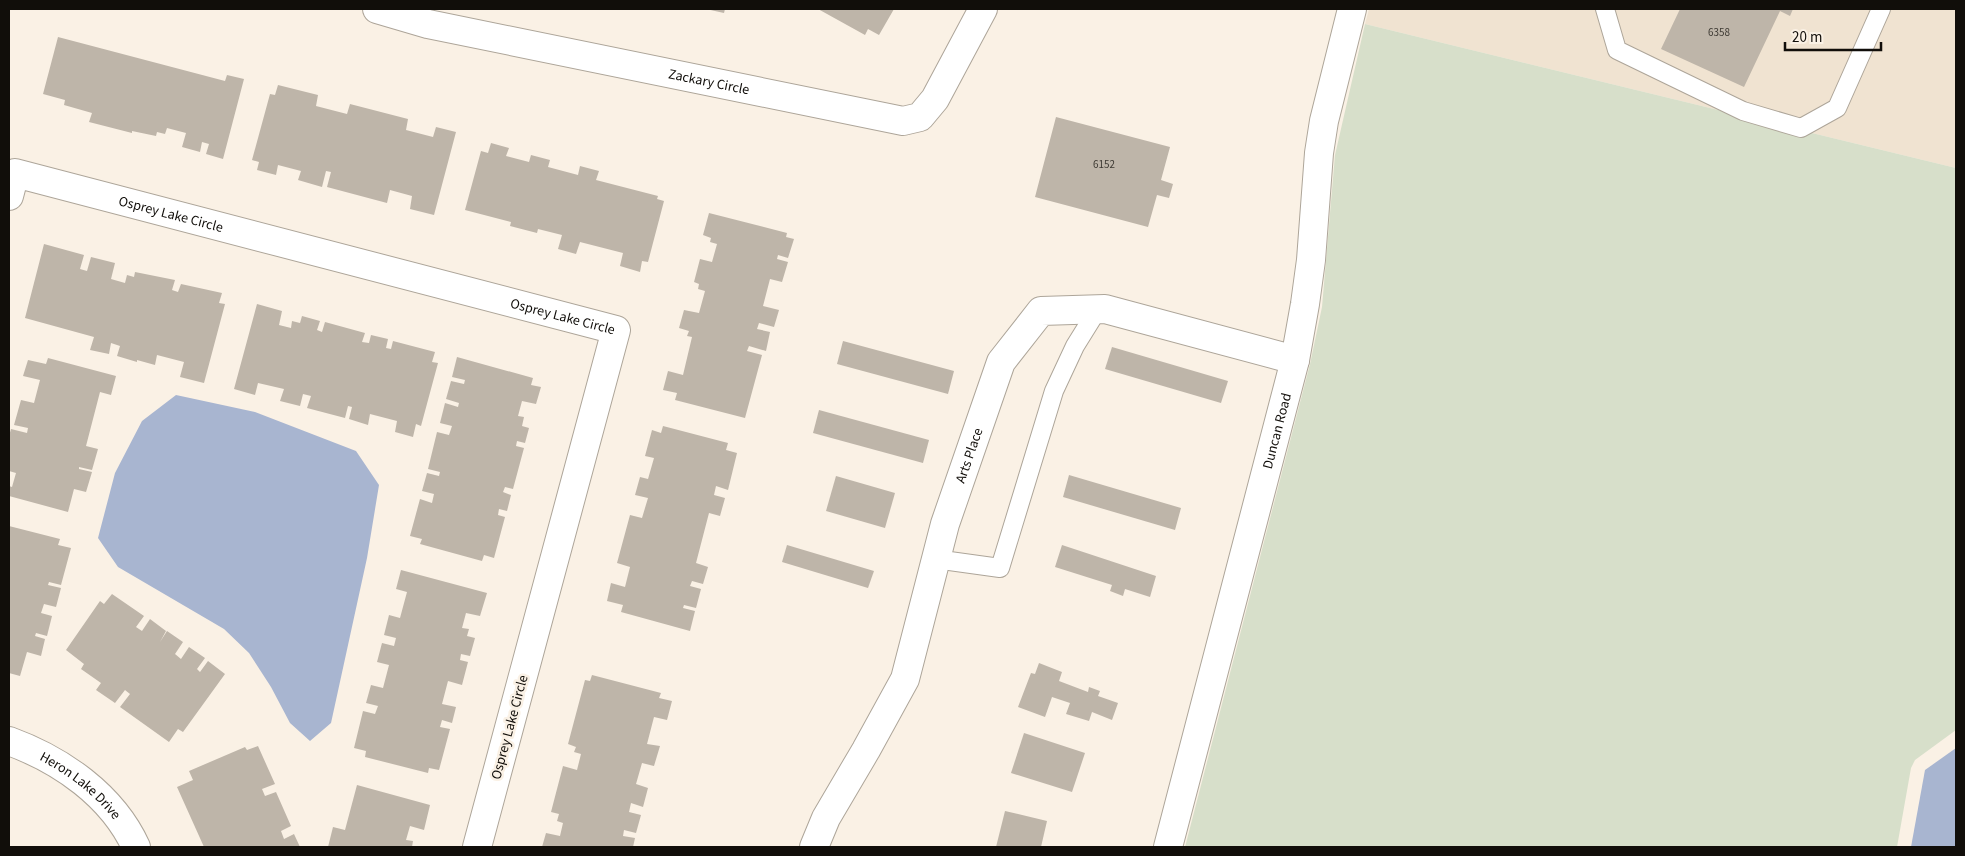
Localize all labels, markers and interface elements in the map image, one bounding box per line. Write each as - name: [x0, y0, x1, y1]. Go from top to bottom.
- scale bar: [1785, 20, 1881, 52]
- house number: 6358: [1708, 25, 1730, 40]
- text: 20 m: [1792, 27, 1822, 48]
- street label: Zackary Circle: [667, 64, 751, 100]
- house number: 6152: [1093, 157, 1115, 172]
- street label: Osprey Lake Circle: [116, 191, 225, 238]
- street label: Osprey Lake Circle: [508, 294, 617, 340]
- street label: Duncan Road: [1258, 391, 1297, 471]
- street label: Arts Place: [951, 425, 989, 486]
- street label: Osprey Lake Circle: [486, 673, 534, 782]
- street label: Heron Lake Drive: [36, 747, 125, 824]

